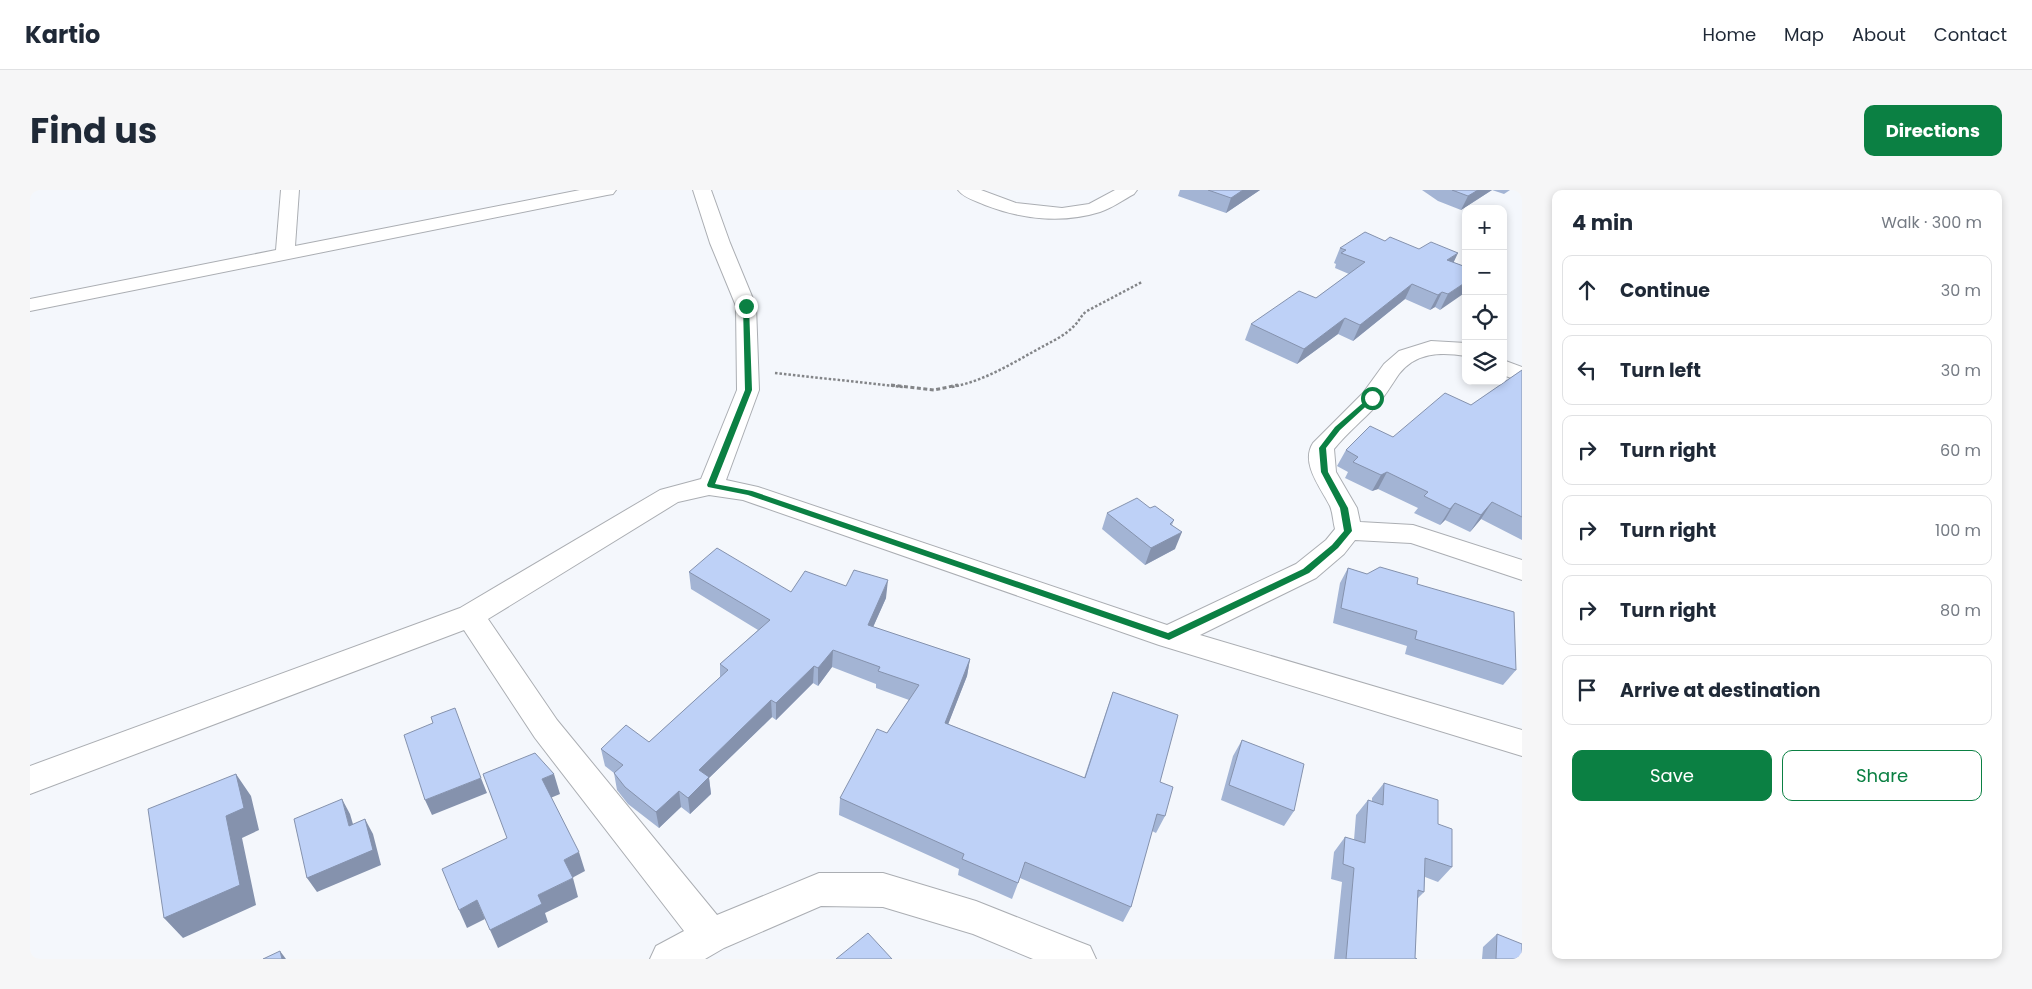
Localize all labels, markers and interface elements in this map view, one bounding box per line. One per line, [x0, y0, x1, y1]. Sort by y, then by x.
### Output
text: Kartio [25, 18, 100, 51]
text: Home [1702, 22, 1756, 47]
text: Map [1784, 22, 1824, 47]
text: About [1852, 22, 1906, 47]
text: Contact [1934, 22, 2007, 47]
button: Directions [1864, 105, 2002, 156]
text: Find us [30, 106, 157, 155]
map controls [1462, 205, 1507, 385]
button: + [1462, 205, 1507, 250]
text: 4 min [1572, 208, 1633, 237]
text: Walk · 300 m [1881, 211, 1982, 234]
button: − [1462, 250, 1507, 295]
icon: ahead [1573, 276, 1601, 304]
text: Continue [1620, 277, 1710, 304]
text: 30 m [1941, 279, 1981, 302]
route end [735, 295, 758, 318]
button: locate [1462, 295, 1507, 340]
button: layers [1462, 340, 1507, 385]
icon: left [1573, 356, 1601, 384]
text: Turn left [1620, 357, 1701, 384]
text: 30 m [1941, 359, 1981, 382]
route start [1361, 387, 1384, 410]
icon: right [1573, 436, 1601, 464]
text: Turn right [1620, 437, 1716, 464]
text: 60 m [1940, 439, 1981, 462]
icon: right [1573, 516, 1601, 544]
text: Turn right [1620, 517, 1716, 544]
text: 100 m [1935, 519, 1981, 542]
icon: right [1573, 596, 1601, 624]
text: Turn right [1620, 597, 1716, 624]
text: 80 m [1940, 599, 1981, 622]
icon: arrive [1573, 676, 1601, 704]
text: Arrive at destination [1620, 677, 1821, 704]
button: Save [1572, 750, 1772, 801]
button: Share [1782, 750, 1982, 801]

